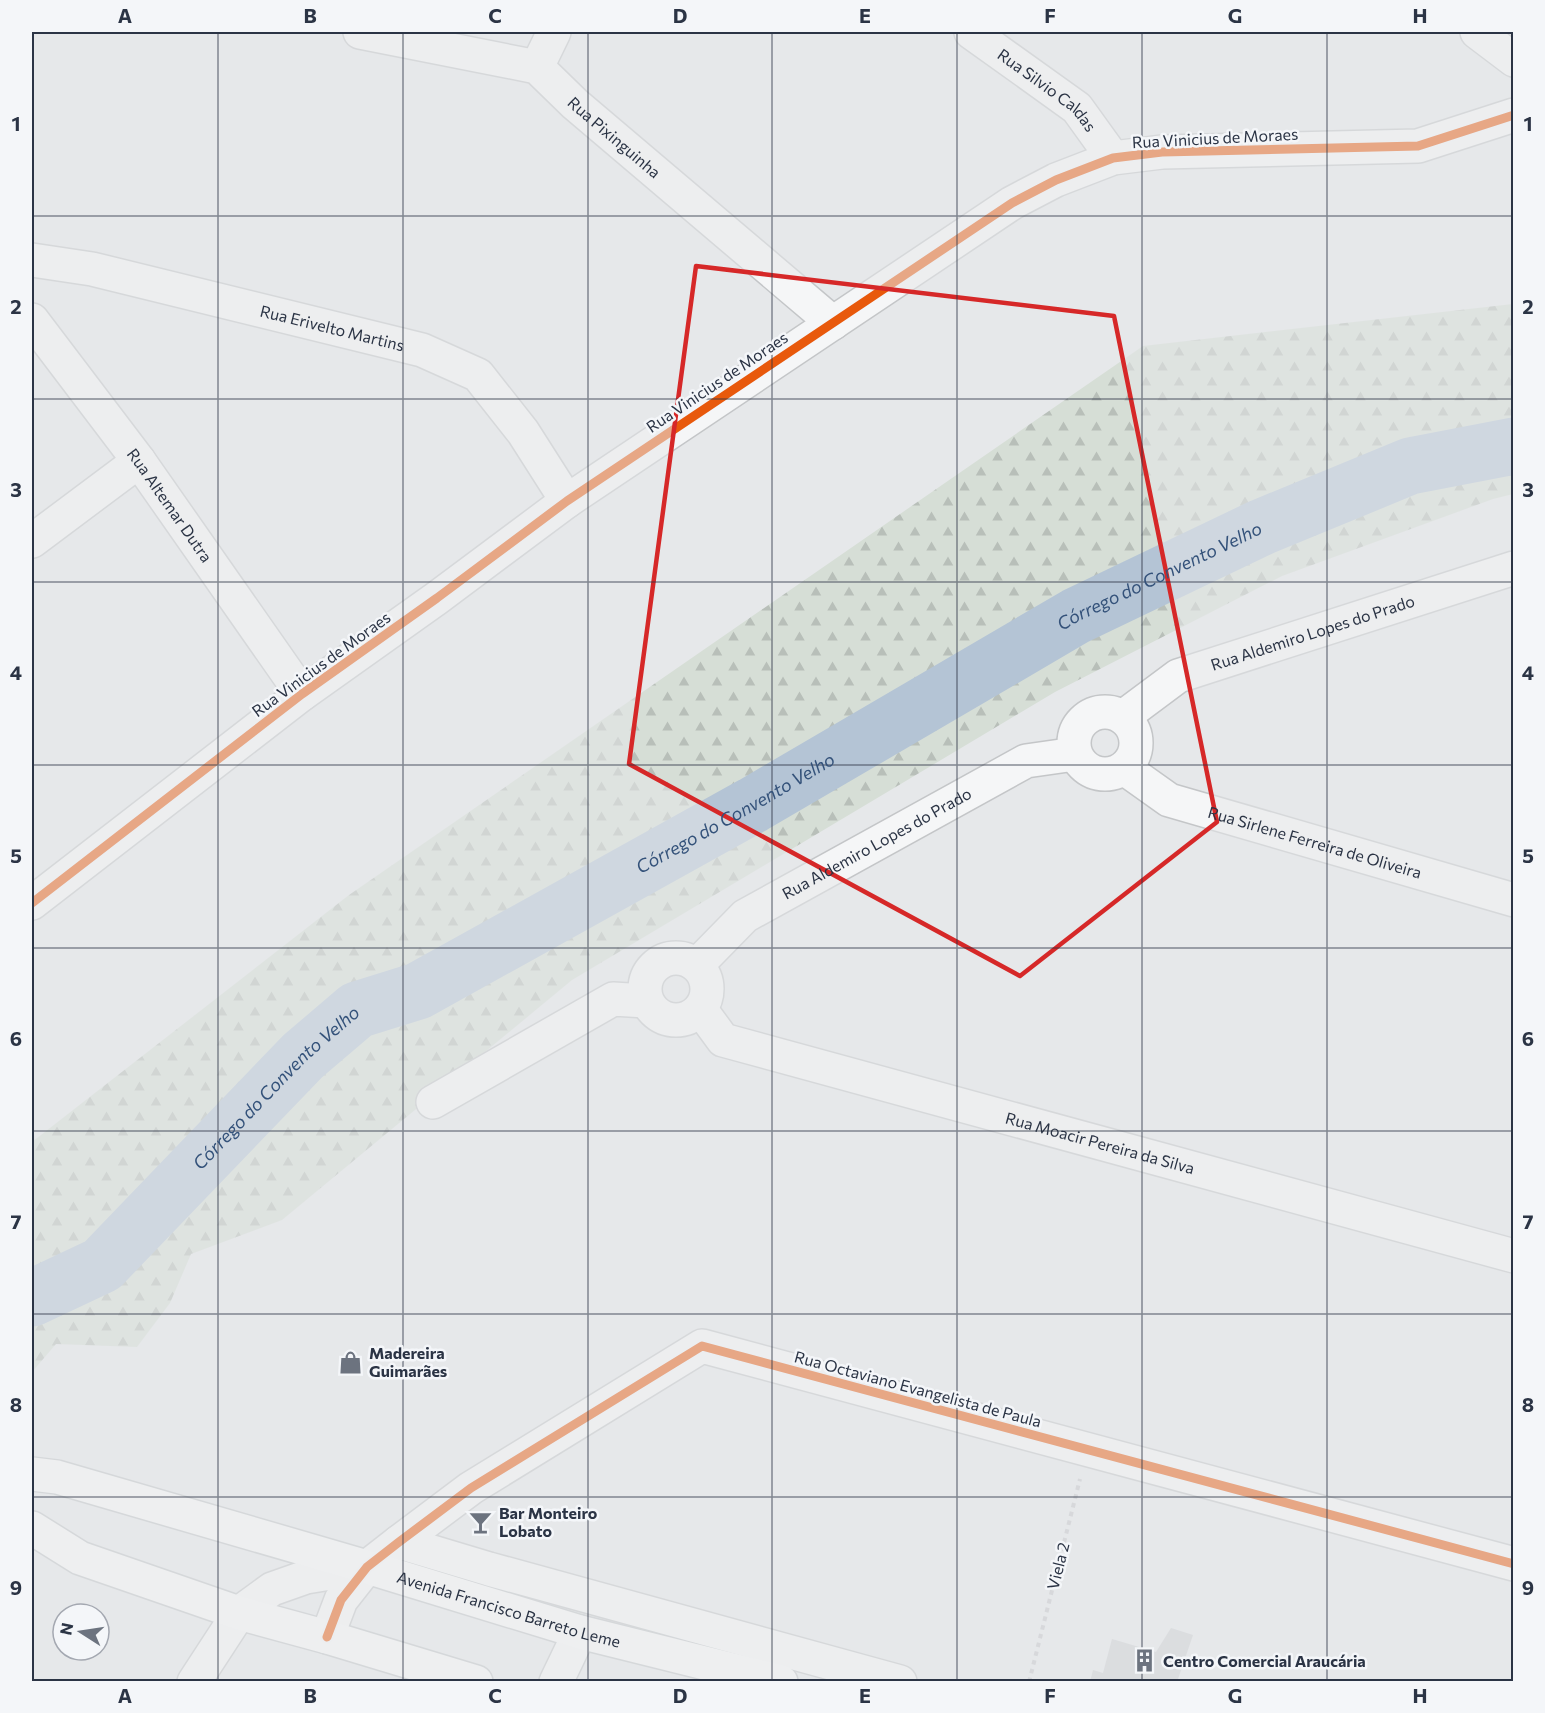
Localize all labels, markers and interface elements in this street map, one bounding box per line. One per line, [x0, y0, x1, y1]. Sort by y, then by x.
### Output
text: A [118, 3, 132, 27]
text: B [303, 3, 317, 27]
text: C [488, 3, 502, 27]
text: D [673, 3, 687, 27]
text: E [859, 3, 871, 27]
text: F [1044, 3, 1056, 27]
text: G [1228, 3, 1242, 27]
text: H [1413, 3, 1428, 27]
street label: Rua Silvio Caldas [994, 44, 1101, 135]
street label: Rua Pixinguinha [564, 93, 665, 182]
text: 1 [11, 111, 21, 135]
text: 1 [1523, 111, 1533, 135]
street label: Rua Vinicius de Moraes [1131, 124, 1299, 151]
text: 2 [10, 294, 22, 318]
text: 2 [1522, 294, 1534, 318]
street label: Rua Erivelto Martins [258, 301, 406, 354]
street label: Rua Vinicius de Moraes [642, 327, 791, 436]
street label: Rua Altemar Dutra [124, 444, 217, 566]
text: 3 [10, 477, 22, 501]
text: 3 [1522, 477, 1534, 501]
water label: Córrego do Convento Velho [1053, 517, 1265, 635]
street label: Rua Aldemiro Lopes do Prado [1208, 591, 1417, 674]
street label: Rua Vinicius de Moraes [248, 607, 394, 720]
text: 4 [10, 660, 22, 684]
text: 4 [1522, 660, 1534, 684]
water label: Córrego do Convento Velho [632, 748, 838, 878]
street label: Rua Aldemiro Lopes do Prado [779, 783, 974, 903]
street label: Rua Sirlene Ferreira de Oliveira [1206, 802, 1424, 882]
text: 5 [10, 843, 22, 867]
text: 5 [1522, 843, 1534, 867]
water label: Córrego do Convento Velho [188, 1001, 364, 1174]
text: 6 [10, 1026, 22, 1050]
text: 6 [1522, 1026, 1534, 1050]
street label: Rua Moacir Pereira da Silva [1004, 1108, 1197, 1177]
text: 7 [11, 1209, 22, 1233]
text: 7 [1523, 1209, 1534, 1233]
place label: Madereira Guimarães [369, 1343, 447, 1380]
street label: Rua Octaviano Evangelista de Paula [793, 1346, 1044, 1431]
shop icon: Madereira Guimarães [338, 1349, 364, 1375]
text: 8 [10, 1392, 22, 1416]
text: 8 [1522, 1392, 1534, 1416]
place label: Bar Monteiro Lobato [499, 1503, 598, 1540]
bar icon: Bar Monteiro Lobato [468, 1509, 494, 1535]
street label: Viela 2 [1043, 1540, 1073, 1591]
street label: Avenida Francisco Barreto Leme [395, 1567, 623, 1651]
text: 9 [10, 1575, 22, 1599]
text: 9 [1522, 1575, 1534, 1599]
north arrow [51, 1602, 111, 1662]
text: N [55, 1621, 76, 1637]
building icon: Centro Comercial Araucária [1132, 1648, 1158, 1674]
place label: Centro Comercial Araucária [1163, 1651, 1366, 1670]
text: A [118, 1683, 132, 1707]
text: B [303, 1683, 317, 1707]
text: C [488, 1683, 502, 1707]
text: D [673, 1683, 687, 1707]
text: E [859, 1683, 871, 1707]
text: F [1044, 1683, 1056, 1707]
text: G [1228, 1683, 1242, 1707]
text: H [1413, 1683, 1428, 1707]

